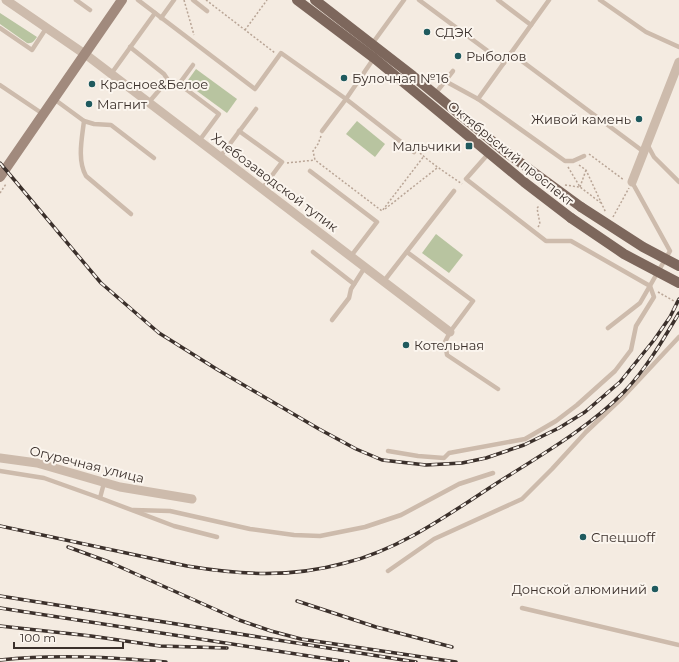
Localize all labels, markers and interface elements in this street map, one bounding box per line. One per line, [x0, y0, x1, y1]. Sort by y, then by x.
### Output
place label: СДЭК [435, 24, 473, 40]
marker: СДЭК [422, 27, 432, 37]
place label: Рыболов [466, 48, 526, 64]
marker: Рыболов [453, 51, 463, 61]
place label: Булочная №16 [352, 70, 449, 86]
marker: Булочная №16 [339, 73, 349, 83]
place label: Красное&Белое [100, 76, 208, 92]
marker: Красное&Белое [87, 79, 97, 89]
place label: Магнит [97, 96, 148, 112]
street label: Октябрьский проспект [445, 97, 578, 209]
marker: Магнит [84, 99, 94, 109]
place label: Живой камень [531, 111, 631, 127]
marker: Живой камень [634, 114, 644, 124]
street label: Хлебозаводской тупик [209, 129, 342, 235]
place label: Мальчики [392, 138, 461, 154]
marker: Мальчики [464, 141, 474, 151]
place label: Котельная [414, 337, 484, 353]
marker: Котельная [401, 340, 411, 350]
street label: Огуречная улица [28, 442, 146, 486]
place label: Спецшoff [591, 529, 656, 545]
marker: Спецшoff [578, 532, 588, 542]
place label: Донской алюминий [512, 581, 647, 597]
marker: Донской алюминий [650, 584, 660, 594]
scale bar [14, 624, 123, 650]
text: 100 m [20, 630, 56, 645]

